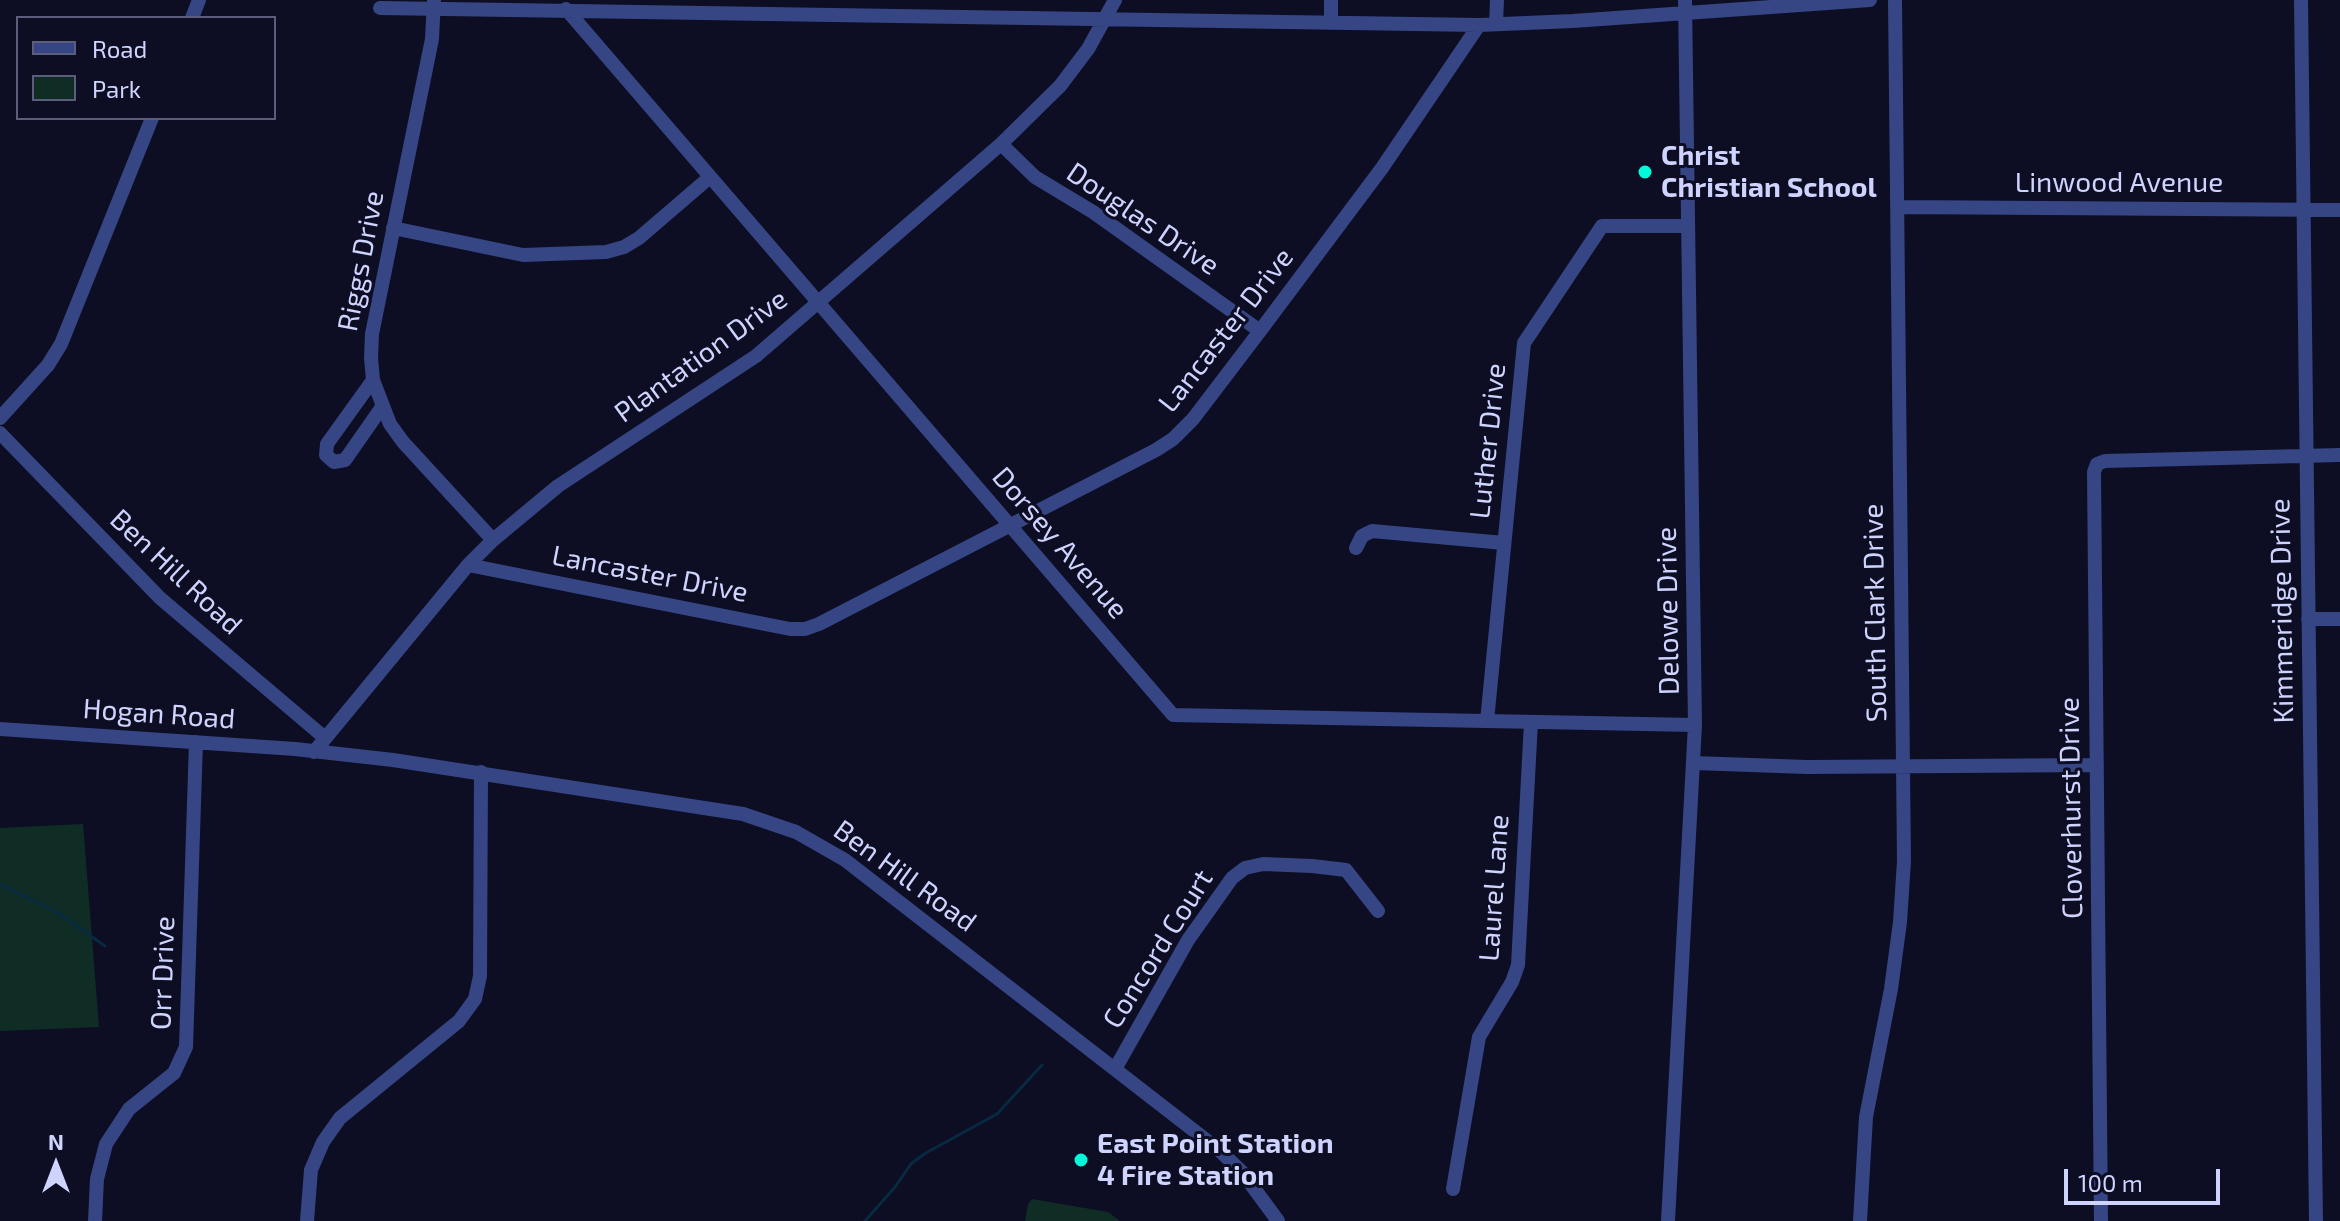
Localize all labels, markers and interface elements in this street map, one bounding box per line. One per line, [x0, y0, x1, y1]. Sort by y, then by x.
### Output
legend [16, 16, 276, 120]
text: Road [92, 34, 147, 63]
text: Park [92, 74, 141, 103]
place label: Christ Christian School [1661, 139, 1877, 205]
street label: Douglas Drive [1060, 156, 1226, 282]
marker: Christ Christian School [1636, 163, 1654, 181]
street label: Linwood Avenue [2015, 166, 2223, 200]
street label: Riggs Drive [331, 188, 391, 334]
street label: Lancaster Drive [1152, 241, 1300, 419]
street label: Plantation Drive [608, 282, 794, 430]
street label: Luther Drive [1463, 362, 1513, 520]
street label: Dorsey Avenue [985, 460, 1135, 626]
street label: Kimmeridge Drive [2263, 498, 2301, 724]
street label: Ben Hill Road [103, 502, 249, 642]
street label: South Clark Drive [1856, 503, 1894, 723]
street label: Delowe Drive [1650, 526, 1686, 696]
street label: Lancaster Drive [549, 539, 751, 609]
street label: Hogan Road [82, 692, 236, 736]
street label: Cloverhurst Drive [2052, 697, 2090, 919]
street label: Ben Hill Road [827, 813, 983, 939]
street label: Laurel Lane [1472, 813, 1516, 963]
street label: Concord Court [1096, 864, 1220, 1034]
street label: Orr Drive [144, 916, 182, 1030]
north arrow [16, 1125, 96, 1205]
place label: East Point Station 4 Fire Station [1097, 1127, 1334, 1193]
text: N [48, 1128, 64, 1154]
marker: East Point Station 4 Fire Station [1072, 1151, 1090, 1169]
scale bar [2068, 1153, 2224, 1203]
text: 100 m [2078, 1168, 2143, 1197]

